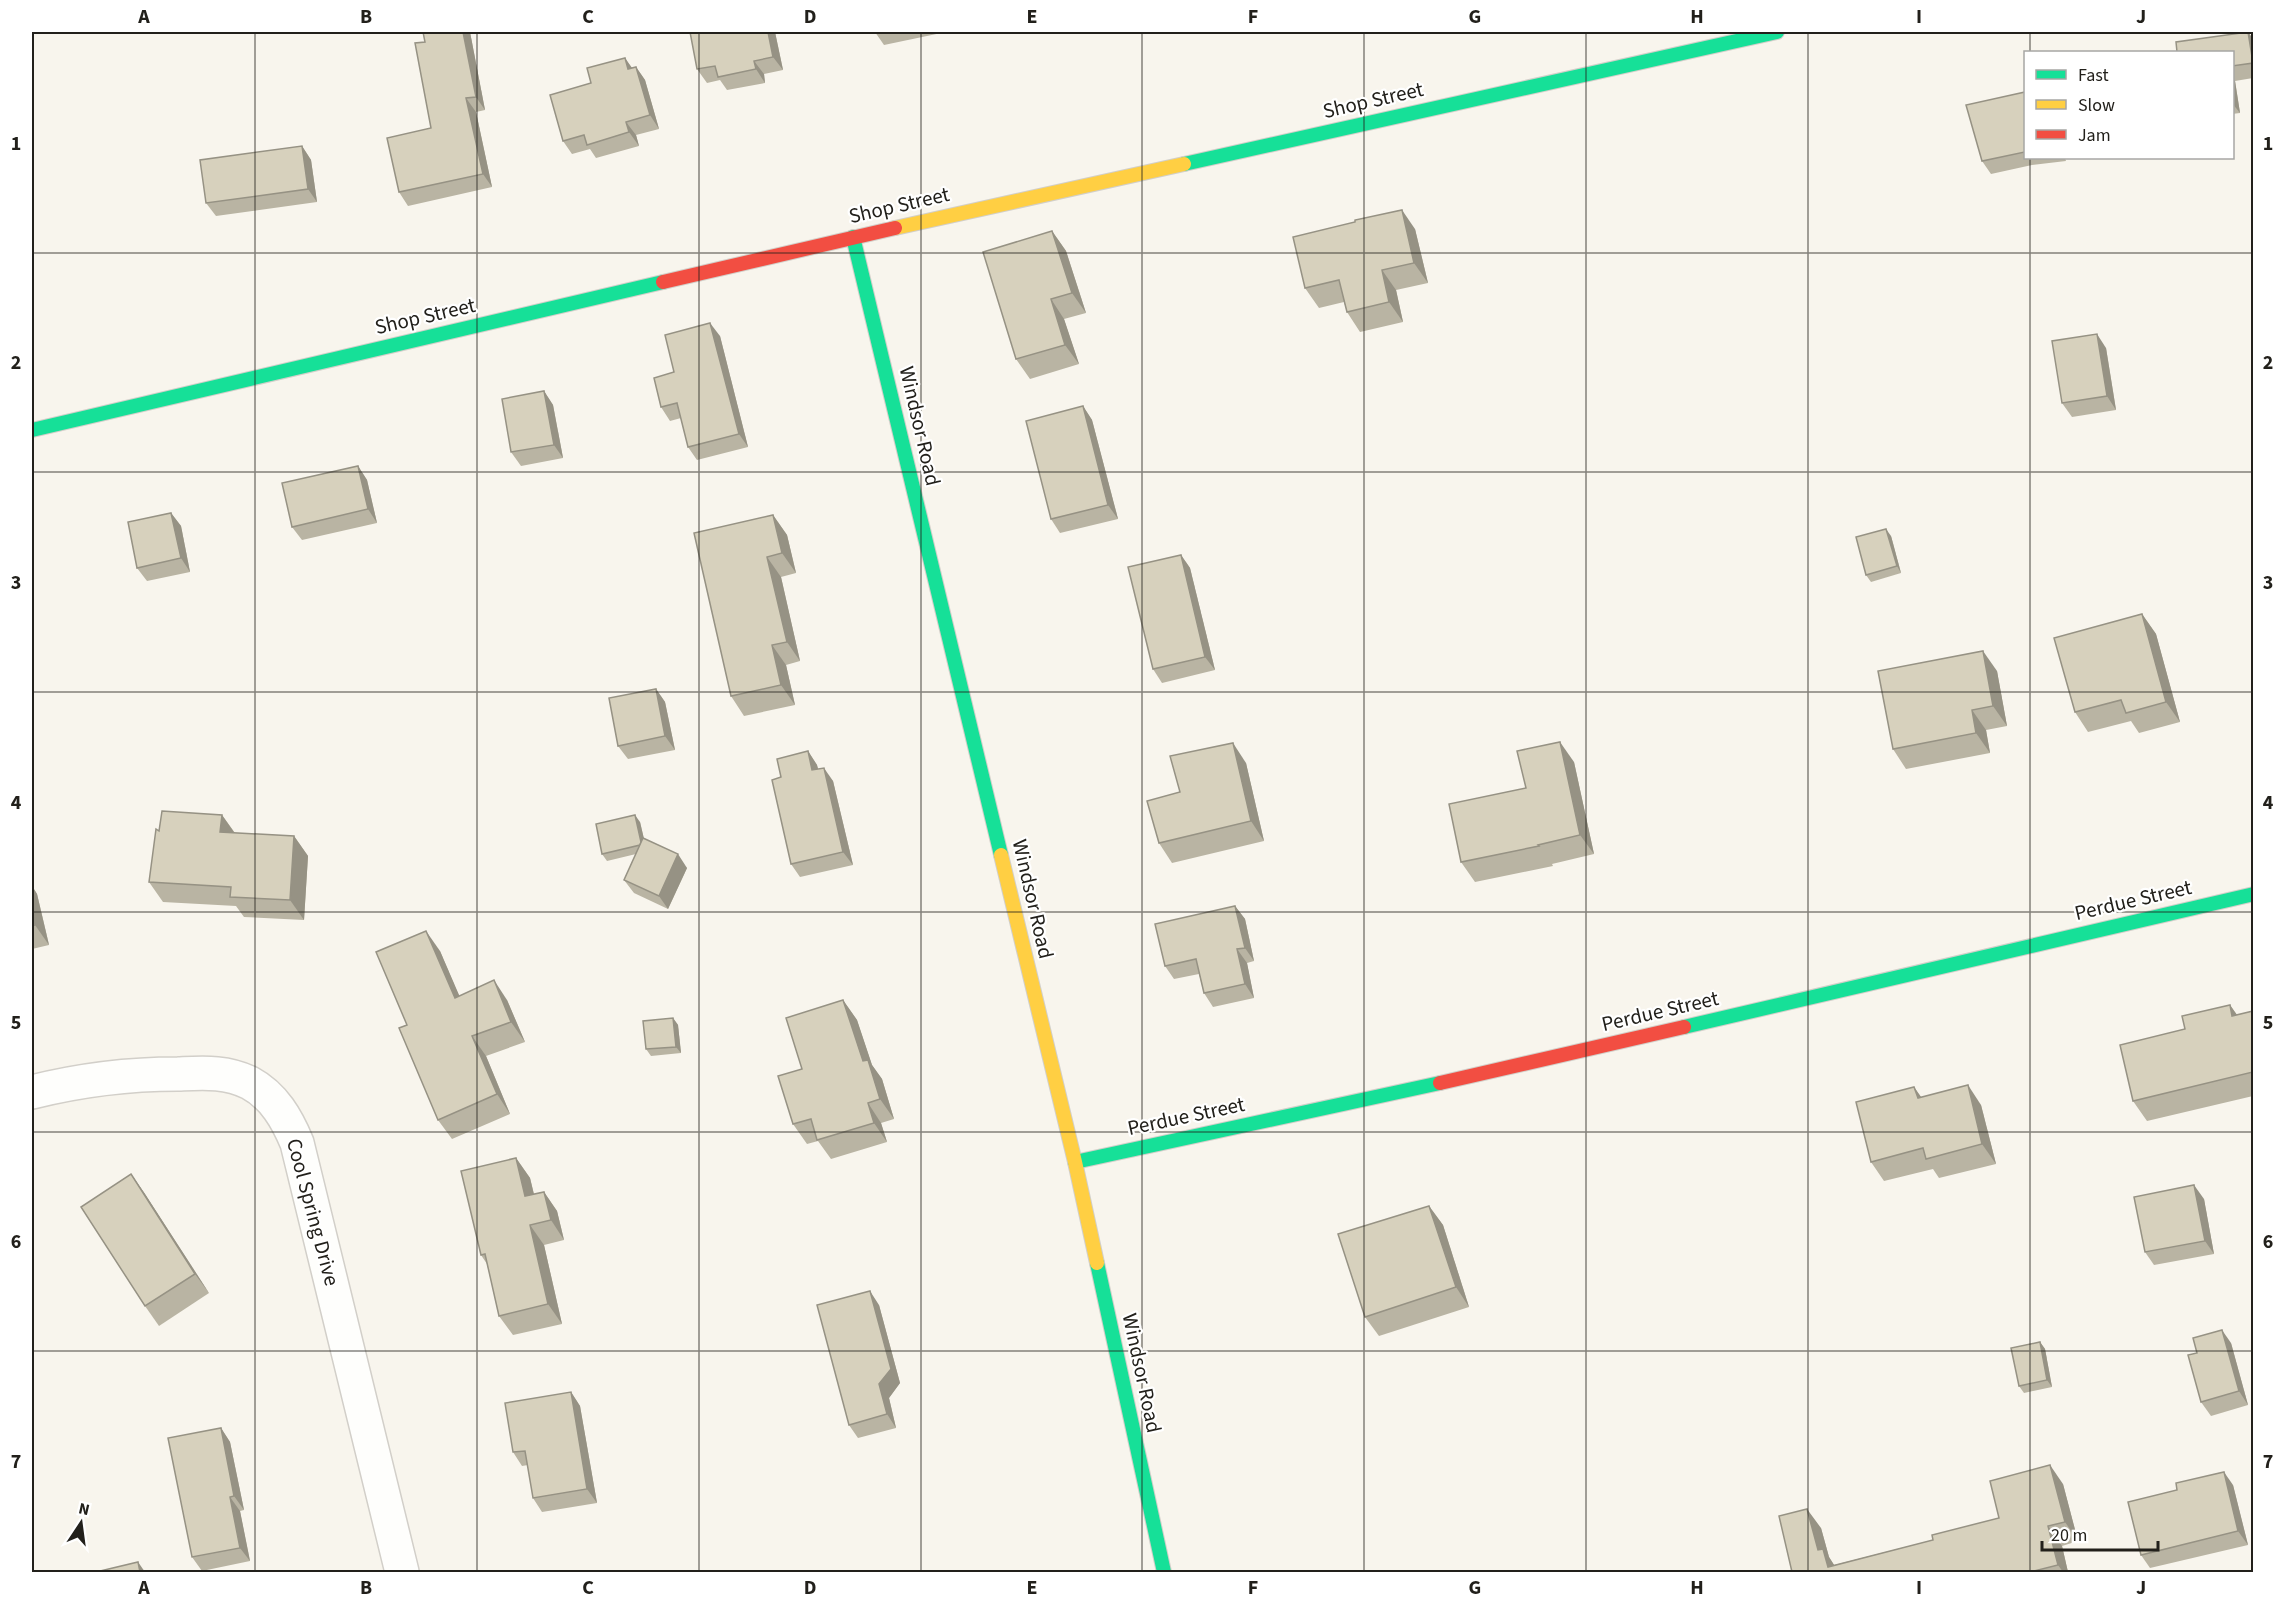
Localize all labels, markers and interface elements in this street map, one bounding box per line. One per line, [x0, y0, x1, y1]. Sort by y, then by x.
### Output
text: A [137, 3, 150, 31]
text: B [360, 3, 372, 31]
text: C [582, 3, 594, 31]
text: D [804, 3, 816, 31]
text: E [1027, 3, 1037, 31]
text: F [1248, 3, 1258, 31]
text: G [1469, 3, 1481, 31]
text: H [1690, 3, 1704, 31]
text: I [1916, 3, 1922, 31]
text: J [2136, 3, 2146, 31]
legend [2024, 51, 2234, 159]
text: Fast [2078, 63, 2109, 88]
street label: Shop Street [1320, 74, 1426, 126]
text: Slow [2078, 93, 2115, 118]
text: Jam [2078, 123, 2111, 148]
text: 1 [11, 130, 21, 158]
text: 1 [2263, 130, 2273, 158]
street label: Shop Street [846, 179, 952, 231]
street label: Shop Street [372, 290, 478, 342]
text: 2 [11, 349, 21, 377]
text: 2 [2263, 349, 2273, 377]
street label: Windsor Road [892, 363, 948, 489]
text: 3 [11, 569, 21, 597]
text: 3 [2263, 569, 2273, 597]
text: 4 [11, 789, 22, 817]
text: 4 [2263, 789, 2274, 817]
street label: Windsor Road [1005, 836, 1061, 962]
street label: Perdue Street [2072, 872, 2194, 928]
street label: Perdue Street [1599, 983, 1721, 1039]
text: 5 [11, 1009, 21, 1037]
text: 5 [2263, 1009, 2273, 1037]
street label: Perdue Street [1125, 1089, 1247, 1143]
street label: Cool Spring Drive [279, 1135, 347, 1289]
text: 6 [11, 1228, 21, 1256]
text: 6 [2263, 1228, 2273, 1256]
street label: Windsor Road [1115, 1310, 1169, 1436]
text: 7 [11, 1448, 21, 1476]
text: 7 [2263, 1448, 2273, 1476]
north arrow [51, 1493, 111, 1553]
text: N [76, 1497, 92, 1521]
scale bar [2042, 1514, 2158, 1552]
text: 20 m [2051, 1523, 2087, 1548]
text: A [137, 1574, 150, 1602]
text: B [360, 1574, 372, 1602]
text: C [582, 1574, 594, 1602]
text: D [804, 1574, 816, 1602]
text: E [1027, 1574, 1037, 1602]
text: F [1248, 1574, 1258, 1602]
text: G [1469, 1574, 1481, 1602]
text: H [1690, 1574, 1704, 1602]
text: I [1916, 1574, 1922, 1602]
text: J [2136, 1574, 2146, 1602]

